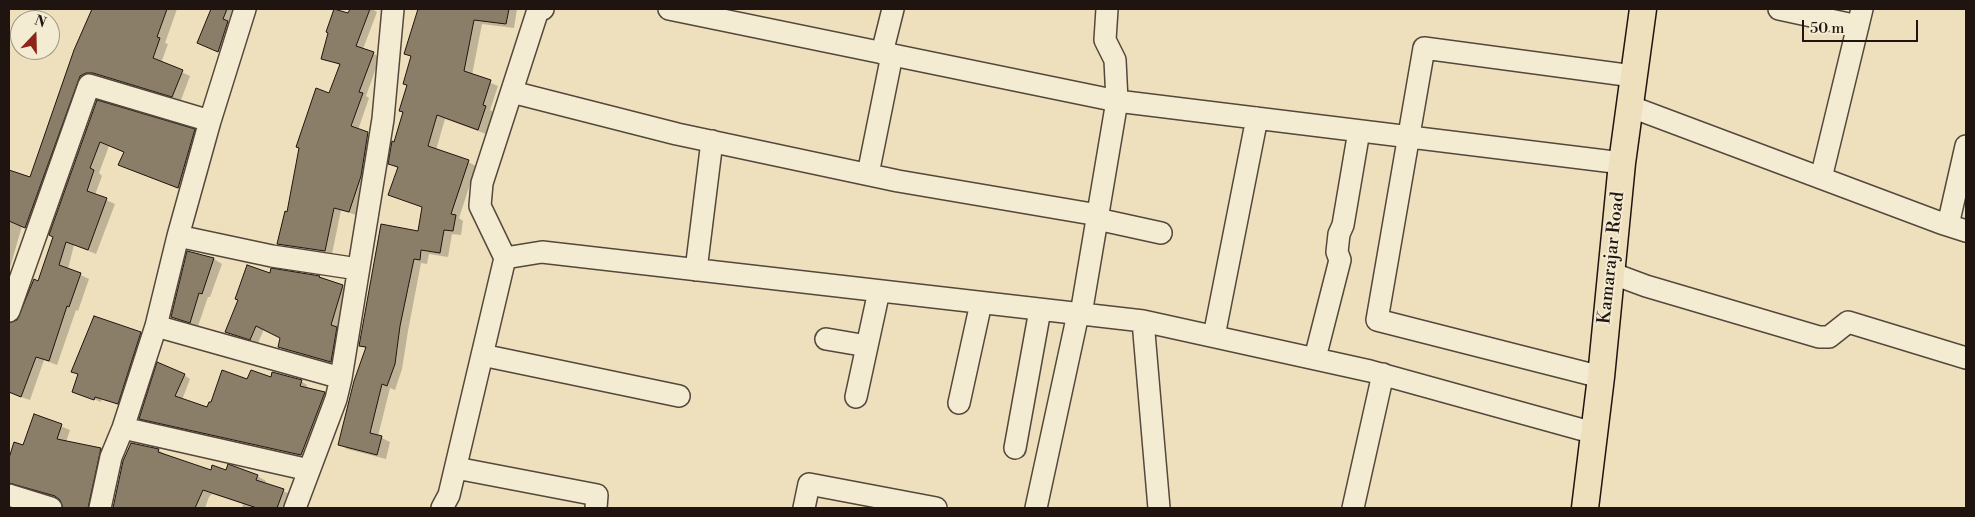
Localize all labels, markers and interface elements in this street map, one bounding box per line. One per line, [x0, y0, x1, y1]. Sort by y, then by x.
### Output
north arrow [10, 10, 60, 60]
scale bar [1805, 10, 1921, 42]
text: N [32, 12, 48, 32]
text: 50 m [1810, 19, 1844, 38]
street label: Kamarajar Road [1594, 191, 1630, 325]

